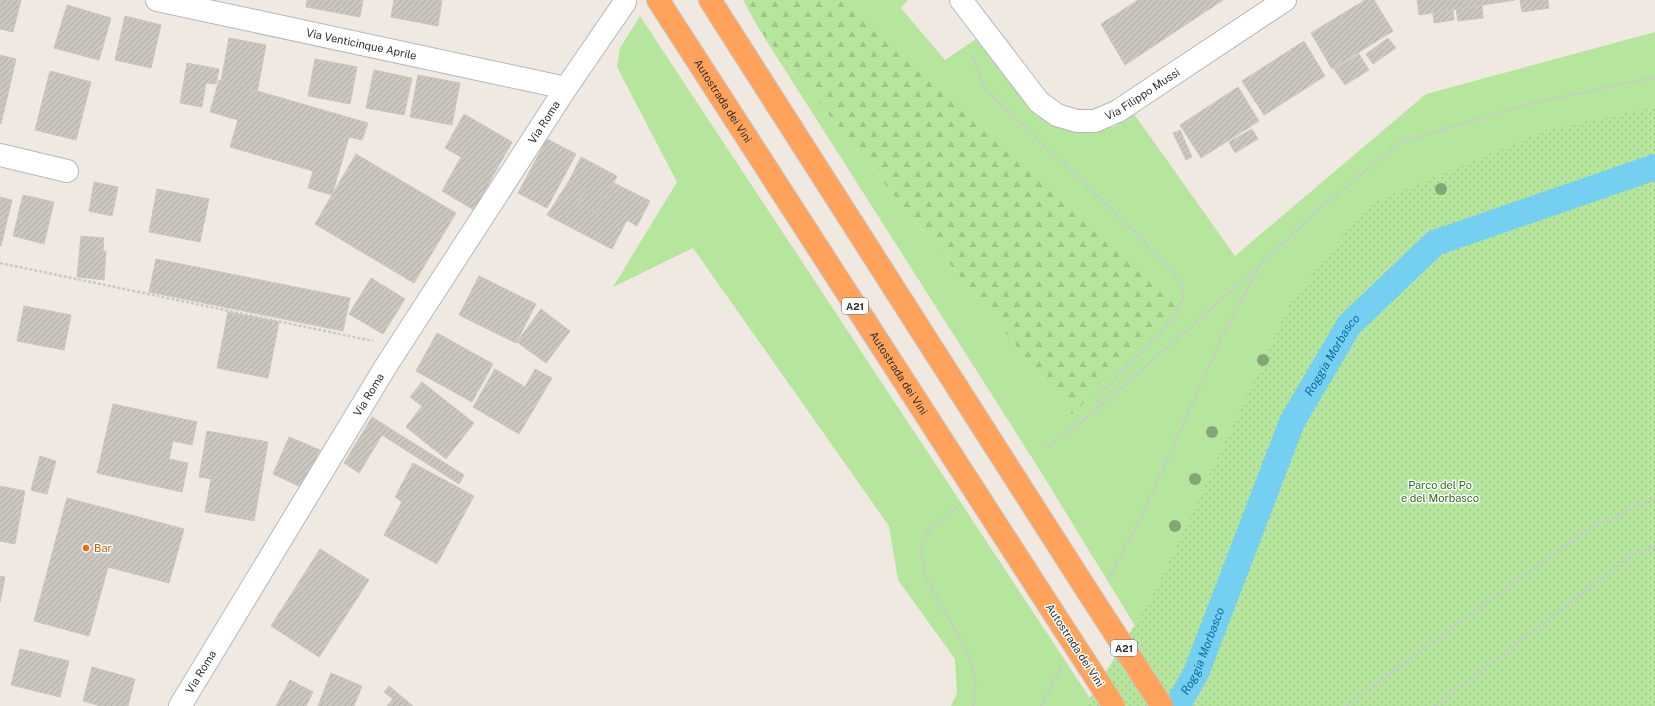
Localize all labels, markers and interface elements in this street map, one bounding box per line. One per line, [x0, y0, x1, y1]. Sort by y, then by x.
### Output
street label: Via Venticinque Aprile [305, 26, 418, 62]
street label: Autostrada dei Vini [692, 57, 754, 145]
street label: Via Filippo Mussi [1103, 66, 1182, 122]
street label: Via Roma [526, 99, 562, 146]
road number: A21 [842, 298, 868, 314]
water label: Roggia Morbasco [1302, 311, 1363, 398]
street label: Autostrada dei Vini [867, 329, 930, 417]
street label: Via Roma [351, 371, 386, 418]
park label: Parco del Po e del Morbasco [1401, 479, 1479, 504]
place label: Bar [94, 542, 112, 554]
marker: Bar [81, 543, 91, 553]
street label: Autostrada dei Vini [1044, 601, 1106, 689]
water label: Roggia Morbasco [1178, 605, 1228, 697]
road number: A21 [1111, 640, 1137, 656]
street label: Via Roma [183, 648, 218, 695]

